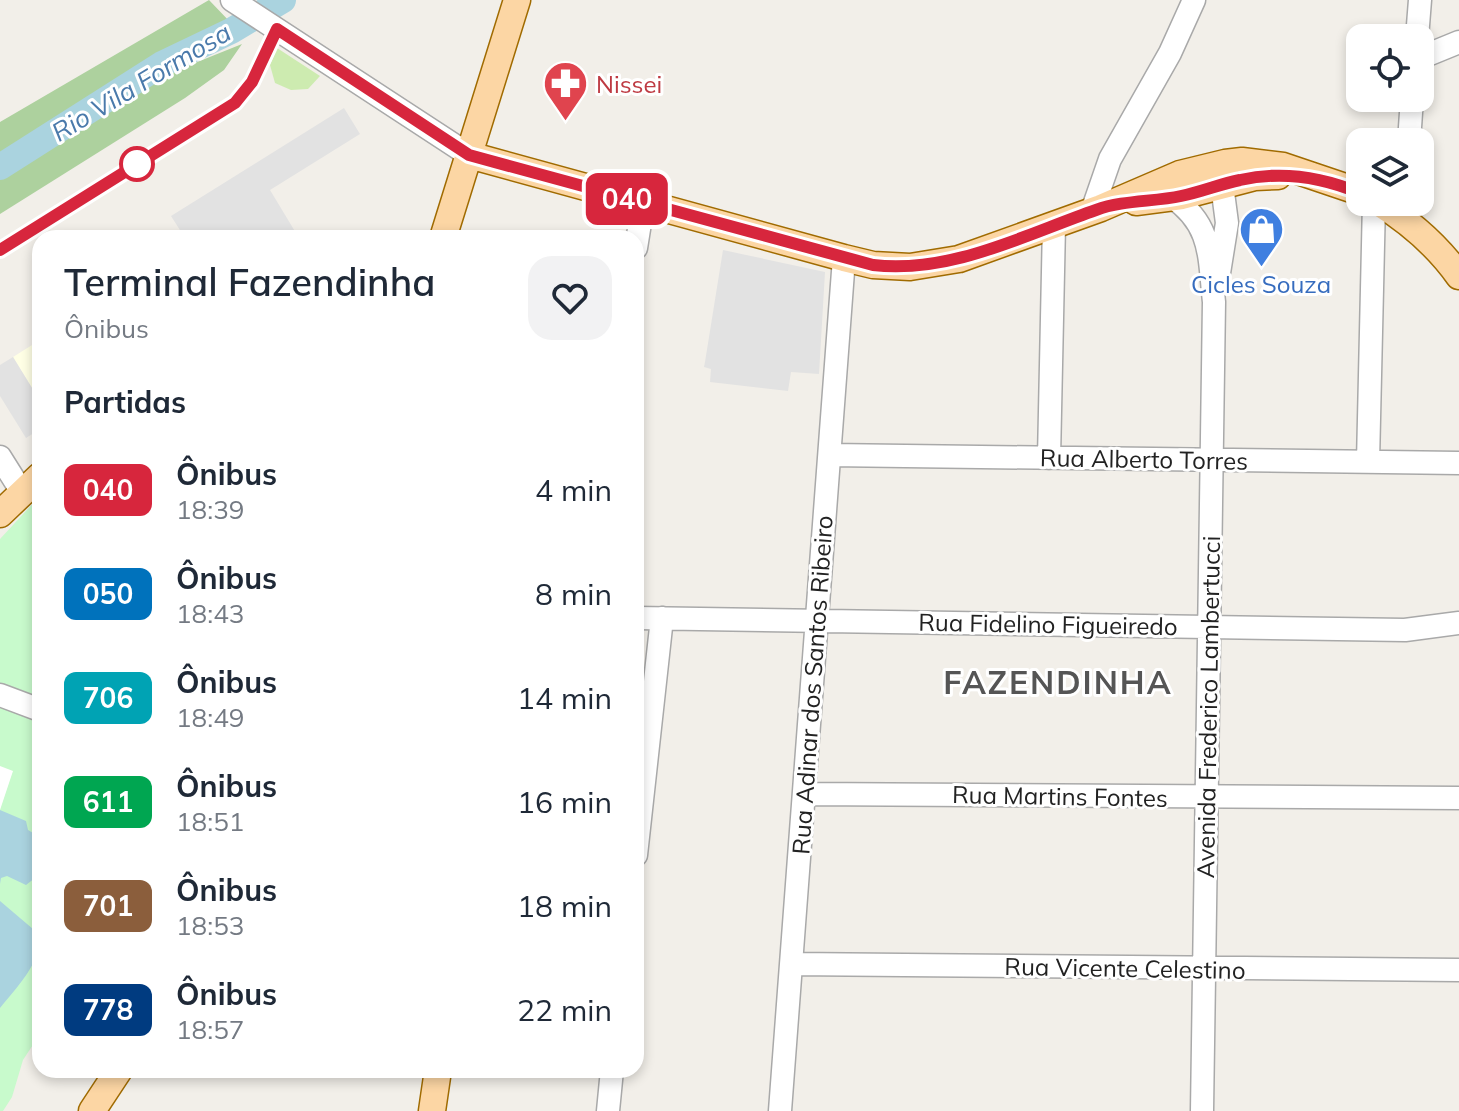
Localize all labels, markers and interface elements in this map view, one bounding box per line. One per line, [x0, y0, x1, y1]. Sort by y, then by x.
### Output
water label: Rio Vila Formosa [45, 16, 237, 148]
map controls [1346, 24, 1434, 216]
button: locate [1346, 24, 1434, 112]
pharmacy icon: Nissei [541, 60, 589, 123]
place label: Nissei [596, 69, 662, 99]
button: layers [1346, 128, 1434, 216]
unlabelled marker [120, 147, 154, 181]
line badge: 040 [581, 173, 673, 225]
text: 040 [602, 181, 652, 216]
shop icon: Cicles Souza [1237, 206, 1285, 269]
button: heart [528, 256, 612, 340]
text: Terminal Fazendinha [64, 258, 435, 306]
place label: Cicles Souza [1191, 269, 1331, 299]
text: Ônibus [64, 312, 149, 345]
text: Partidas [64, 383, 186, 421]
street label: Rua Alberto Torres [1040, 442, 1248, 476]
text: Ônibus [176, 455, 277, 493]
text: 4 min [535, 471, 612, 509]
text: 040 [83, 472, 133, 507]
text: 18:39 [176, 493, 244, 526]
street label: Rua Adinar dos Santos Ribeiro [785, 514, 839, 856]
street label: Avenida Frederico Lambertucci [1190, 535, 1226, 879]
text: Ônibus [176, 559, 277, 597]
text: 8 min [535, 575, 612, 613]
text: 050 [83, 576, 133, 611]
text: 18:43 [176, 597, 244, 630]
street label: Rua Fidelino Figueiredo [918, 607, 1178, 641]
district label: FAZENDINHA [943, 662, 1173, 702]
text: Ônibus [176, 663, 277, 701]
text: 14 min [517, 679, 612, 717]
text: 706 [83, 680, 133, 715]
text: 18:49 [176, 701, 244, 734]
text: Ônibus [176, 767, 277, 805]
street label: Rua Martins Fontes [952, 779, 1168, 813]
text: 16 min [517, 783, 612, 821]
text: 611 [83, 784, 133, 819]
text: 18:51 [176, 805, 244, 838]
text: Ônibus [176, 871, 277, 909]
text: 18 min [517, 887, 612, 925]
text: 701 [83, 888, 133, 923]
text: 18:53 [176, 909, 244, 942]
street label: Rua Vicente Celestino [1004, 951, 1246, 985]
text: Ônibus [176, 975, 277, 1013]
text: 22 min [517, 991, 612, 1029]
text: 778 [83, 992, 133, 1027]
text: 18:57 [176, 1013, 244, 1046]

